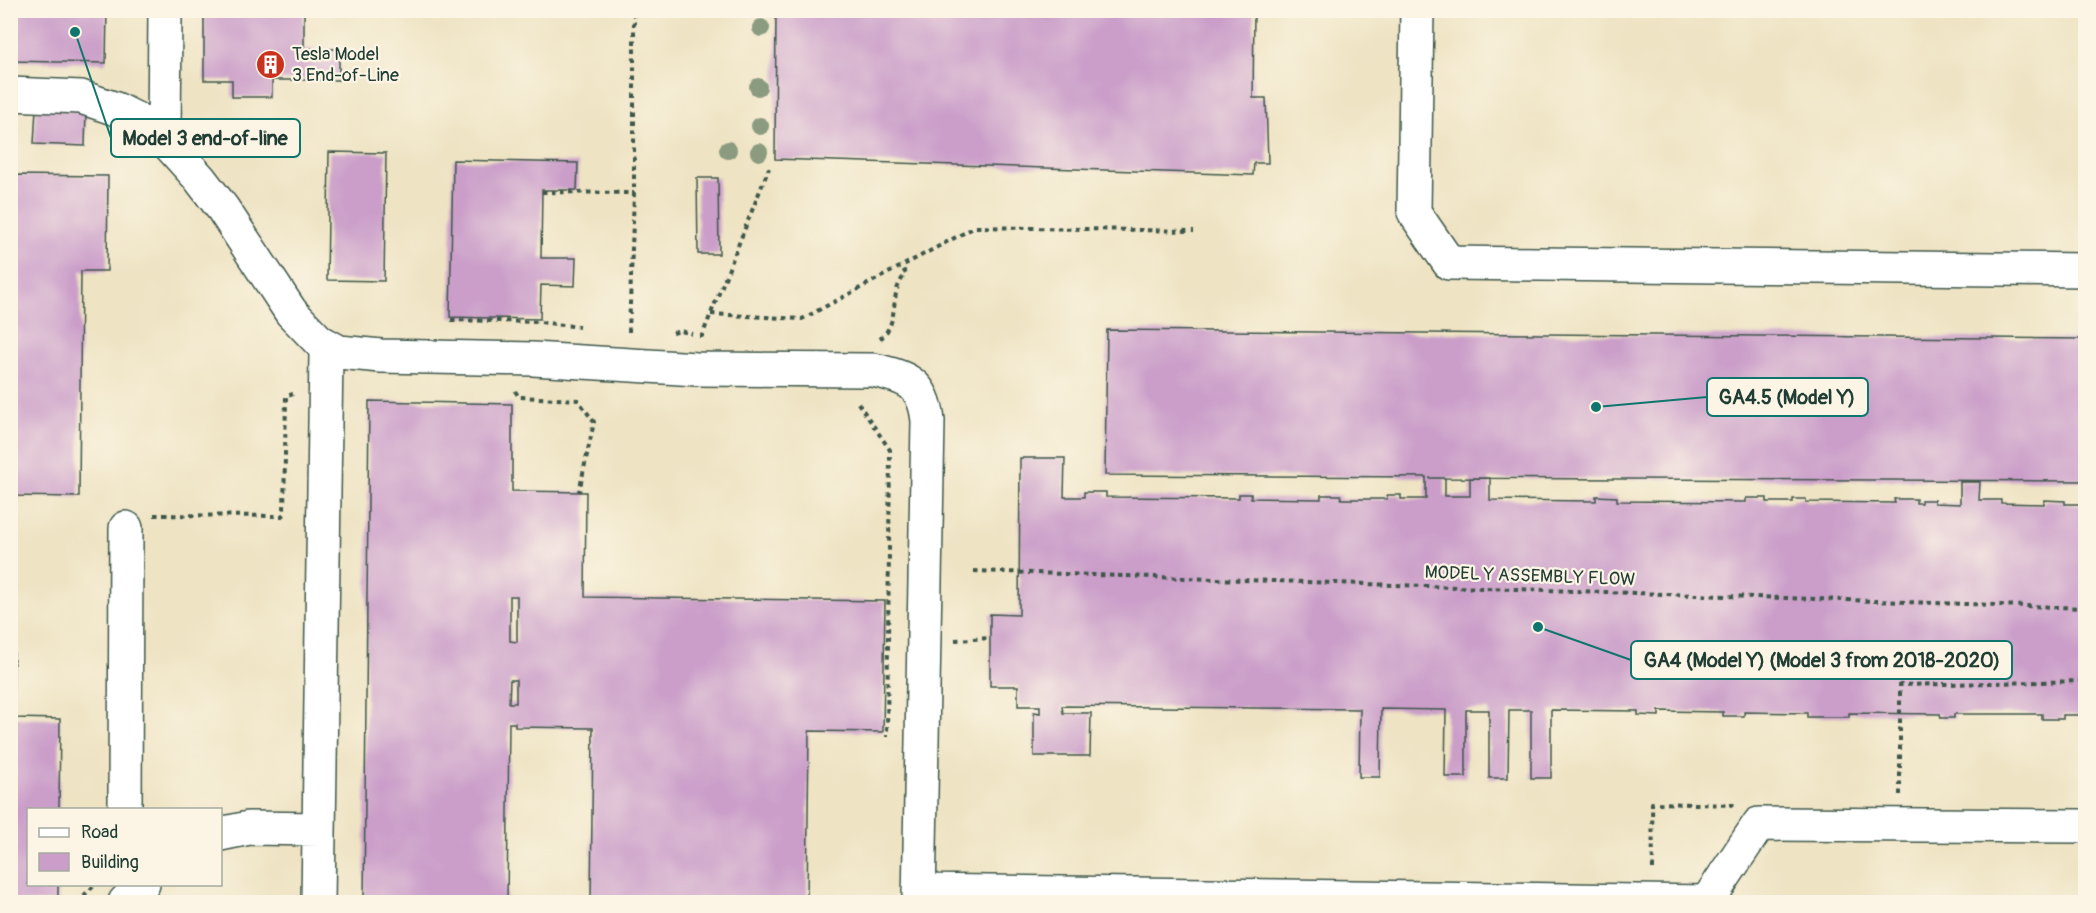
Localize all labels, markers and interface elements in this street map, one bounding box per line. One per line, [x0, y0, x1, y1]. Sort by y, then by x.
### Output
place label: Tesla Model 3 End-of-Line [292, 43, 399, 87]
building icon: Tesla Model 3 End-of-Line [255, 48, 287, 80]
callout: Model 3 end-of-line [111, 119, 300, 157]
text: Model 3 end-of-line [122, 126, 289, 151]
callout: GA4.5 (Model Y) [1707, 378, 1868, 416]
text: GA4.5 (Model Y) [1719, 385, 1855, 410]
street label: MODEL Y ASSEMBLY FLOW [1424, 561, 1636, 591]
callout: GA4 (Model Y) (Model 3 from 2018-2020) [1631, 641, 2012, 679]
text: GA4 (Model Y) (Model 3 from 2018-2020) [1644, 648, 2000, 673]
legend [27, 808, 222, 886]
text: Road [81, 821, 118, 844]
text: Building [81, 851, 139, 874]

